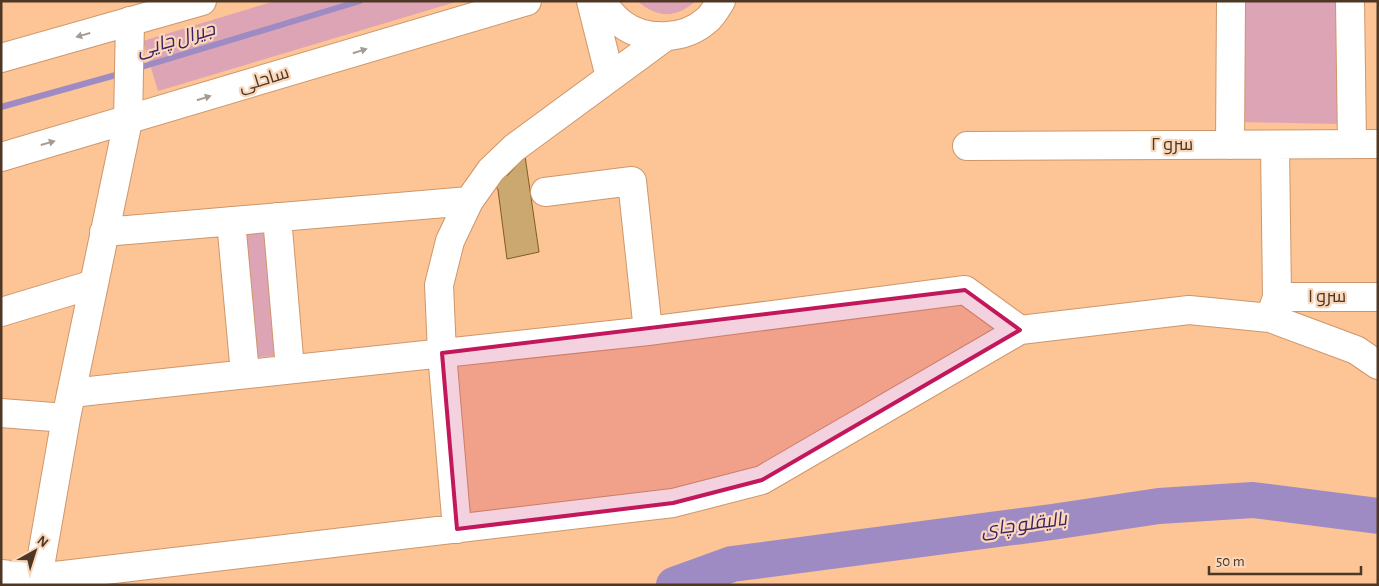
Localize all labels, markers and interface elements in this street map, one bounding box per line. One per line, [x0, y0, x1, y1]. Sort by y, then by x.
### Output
water label: جیرال چایی [135, 19, 219, 62]
one-way arrow [76, 31, 91, 39]
one-way arrow [352, 47, 367, 55]
street label: ساحلی [237, 64, 292, 97]
one-way arrow [197, 93, 212, 101]
street label: سرو ۲ [1151, 136, 1193, 155]
one-way arrow [41, 139, 56, 147]
street label: سرو ۱ [1308, 288, 1346, 307]
water label: بالیقلو چای [980, 509, 1069, 542]
north arrow [10, 526, 60, 576]
text: N [34, 533, 51, 550]
scale bar [1209, 544, 1362, 576]
text: 50 m [1216, 554, 1245, 569]

